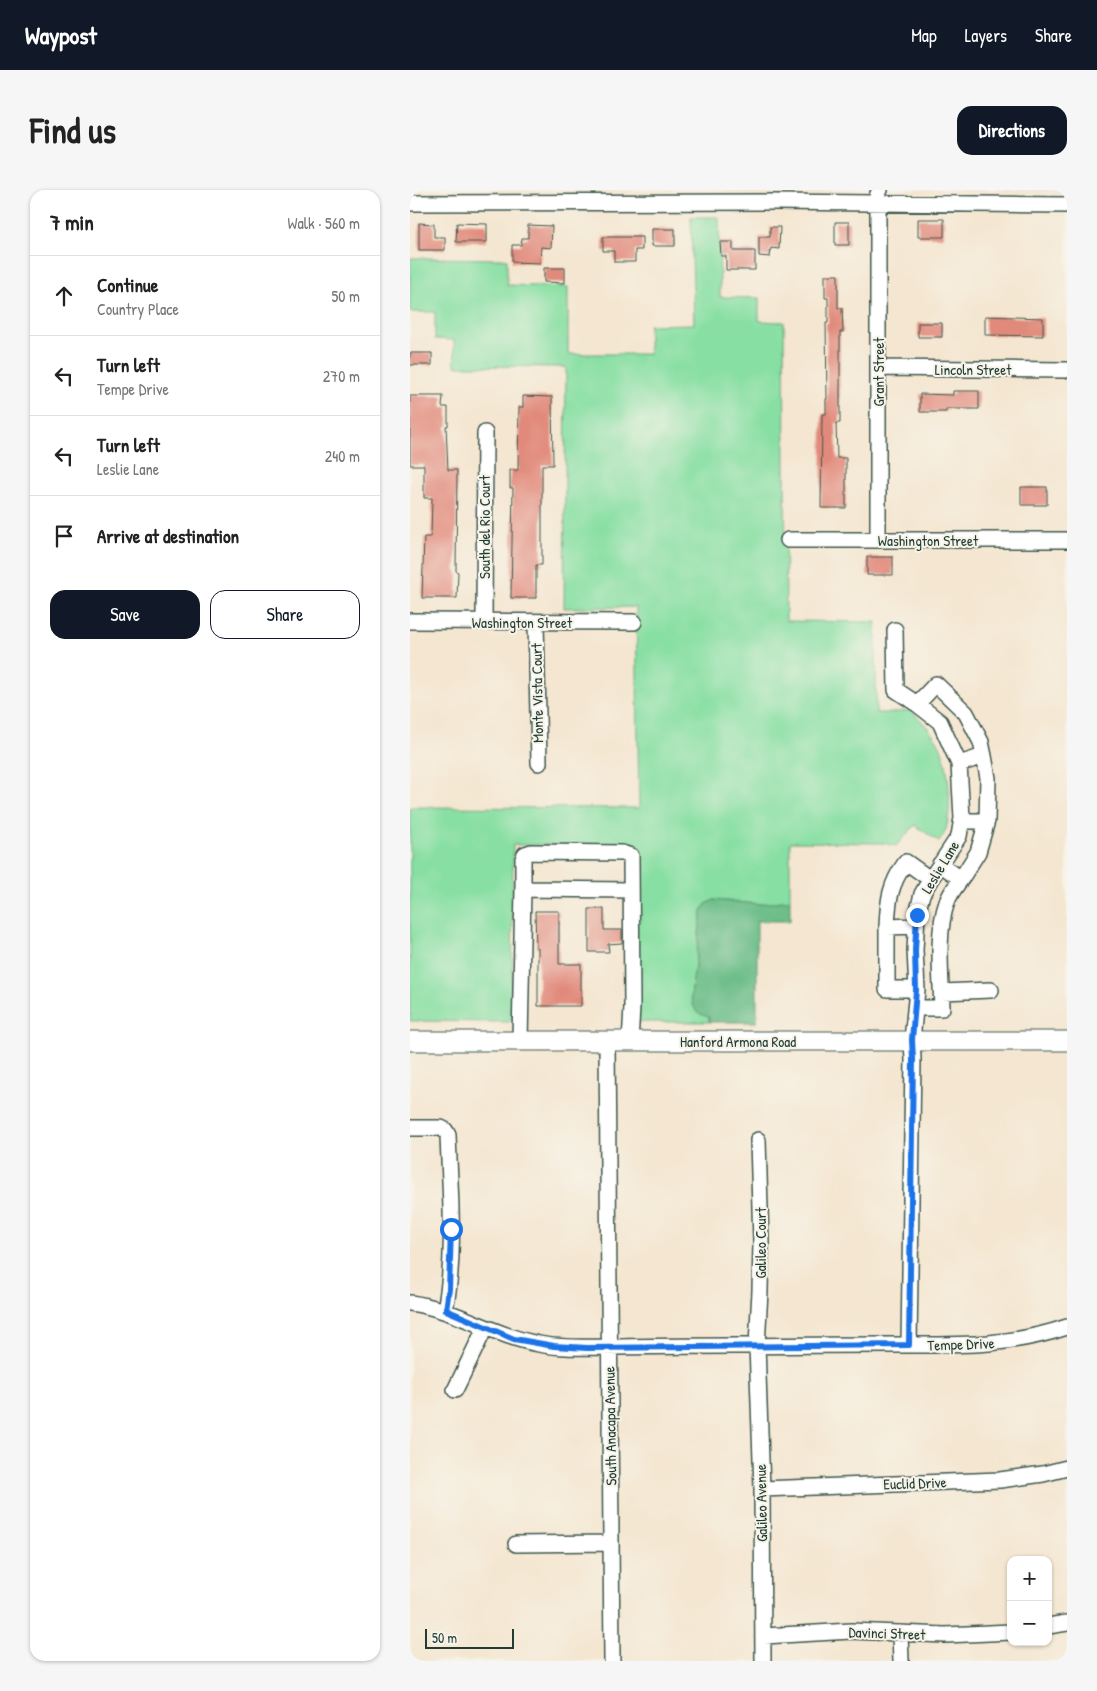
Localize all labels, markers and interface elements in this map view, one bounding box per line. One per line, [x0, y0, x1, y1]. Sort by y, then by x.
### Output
text: Waypost [25, 19, 97, 51]
text: Map [911, 23, 937, 48]
text: Layers [965, 23, 1007, 48]
text: Share [1035, 23, 1072, 48]
button: Directions [957, 106, 1067, 155]
text: Find us [30, 107, 116, 154]
text: 7 min [50, 208, 94, 237]
text: Walk · 560 m [288, 212, 360, 234]
text: Continue [97, 272, 158, 298]
icon: ahead [50, 282, 78, 310]
text: 50 m [332, 285, 360, 307]
text: Country Place [97, 298, 179, 320]
street label: Grant Street [868, 337, 889, 407]
text: Turn left [97, 352, 160, 378]
street label: Lincoln Street [935, 359, 1012, 380]
icon: left [50, 362, 78, 390]
text: 270 m [323, 365, 360, 387]
text: Tempe Drive [97, 378, 169, 400]
text: Turn left [97, 432, 160, 458]
icon: left [50, 442, 78, 470]
text: 240 m [325, 445, 360, 467]
text: Leslie Lane [97, 458, 159, 480]
street label: South del Rio Court [474, 474, 495, 579]
icon: arrive [50, 522, 78, 550]
text: Arrive at destination [97, 523, 239, 549]
street label: Washington Street [878, 530, 979, 551]
button: Save [50, 590, 200, 639]
button: Share [210, 590, 360, 639]
street label: Washington Street [472, 612, 573, 633]
street label: Monte Vista Court [526, 642, 548, 743]
street label: Leslie Lane [916, 837, 964, 897]
route end [906, 904, 929, 927]
street label: Hanford Armona Road [680, 1031, 796, 1052]
street label: Galileo Court [750, 1207, 771, 1279]
route start [440, 1218, 463, 1241]
street label: Tempe Drive [927, 1332, 995, 1356]
street label: South Anacapa Avenue [598, 1366, 622, 1486]
street label: Galileo Avenue [750, 1464, 772, 1542]
street label: Euclid Drive [883, 1471, 947, 1495]
map controls [1007, 1556, 1052, 1646]
button: + [1007, 1556, 1052, 1601]
button: − [1007, 1601, 1052, 1646]
street label: Davinci Street [848, 1621, 927, 1645]
scale bar [425, 1626, 514, 1649]
text: 50 m [432, 1628, 457, 1647]

